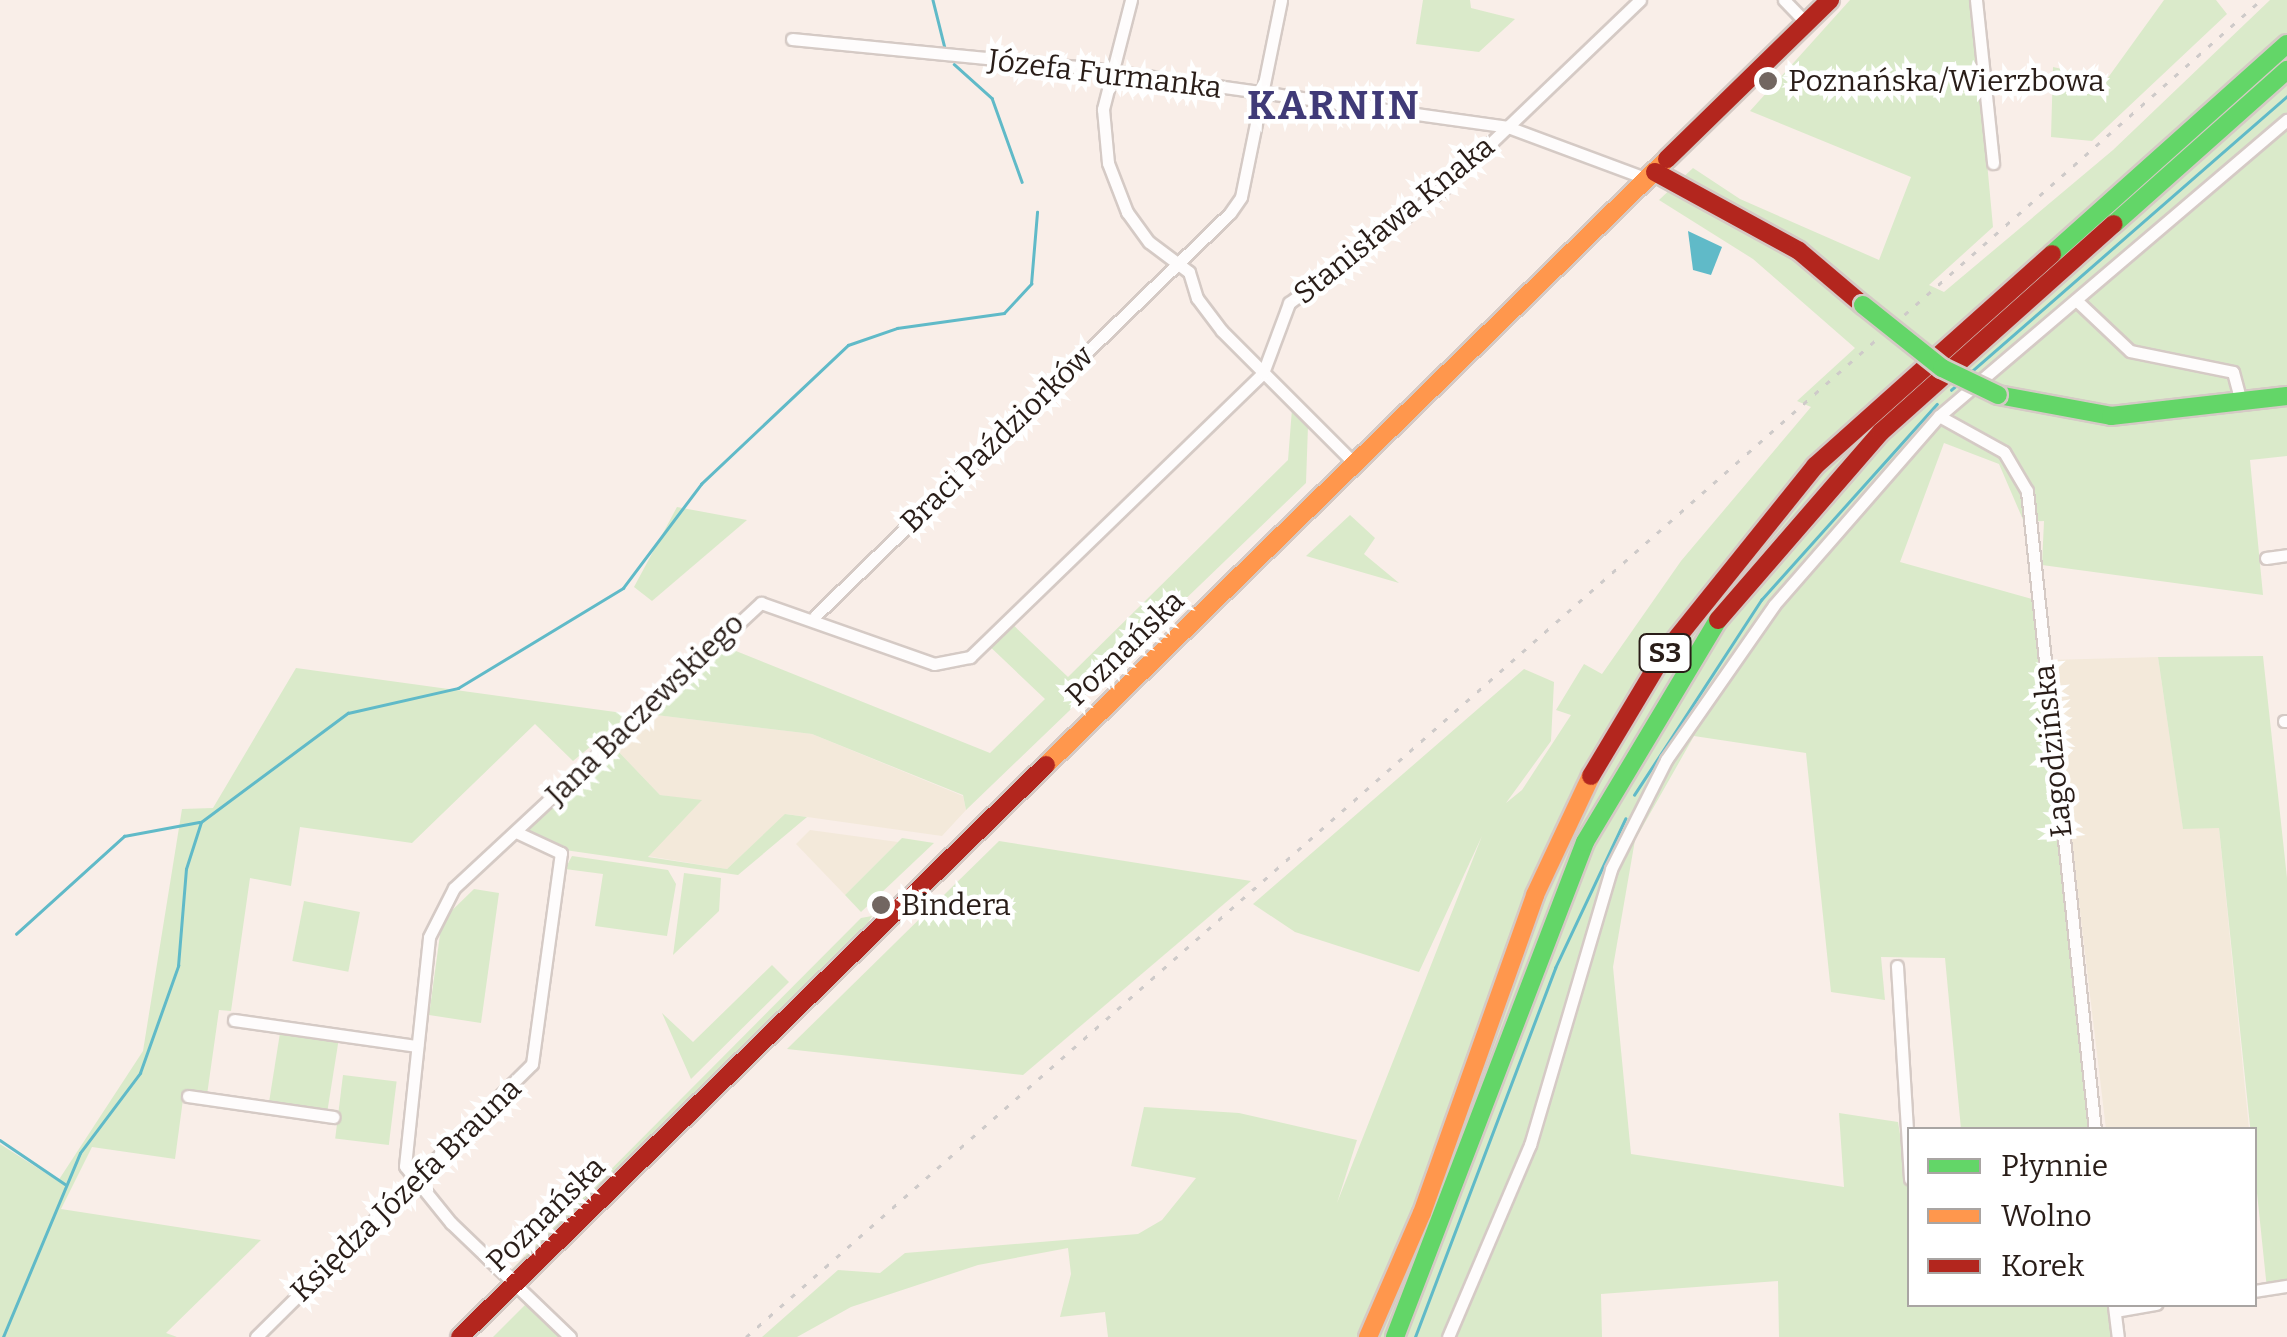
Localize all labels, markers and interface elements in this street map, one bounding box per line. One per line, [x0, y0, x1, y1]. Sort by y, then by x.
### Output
street label: Józefa Furmanka [986, 42, 1224, 106]
place label: Poznańska/Wierzbowa [1788, 63, 2105, 99]
marker: Poznańska/Wierzbowa [1757, 70, 1779, 92]
district label: KARNIN [1247, 82, 1421, 130]
street label: Stanisława Knaka [1287, 128, 1501, 312]
street label: Braci Paździorków [893, 338, 1101, 540]
street label: Poznańska [1058, 583, 1192, 713]
street label: Jana Baczewskiego [539, 605, 751, 813]
road number: S3 [1638, 630, 1692, 676]
street label: Łagodzińska [2026, 663, 2080, 839]
place label: Bindera [901, 887, 1011, 923]
marker: Bindera [870, 894, 892, 916]
street label: Księdza Józefa Brauna [283, 1071, 529, 1309]
legend [1907, 1127, 2257, 1307]
text: Płynnie [2001, 1148, 2108, 1184]
street label: Poznańska [479, 1149, 613, 1279]
text: Wolno [2001, 1198, 2092, 1234]
text: Korek [2001, 1248, 2084, 1284]

